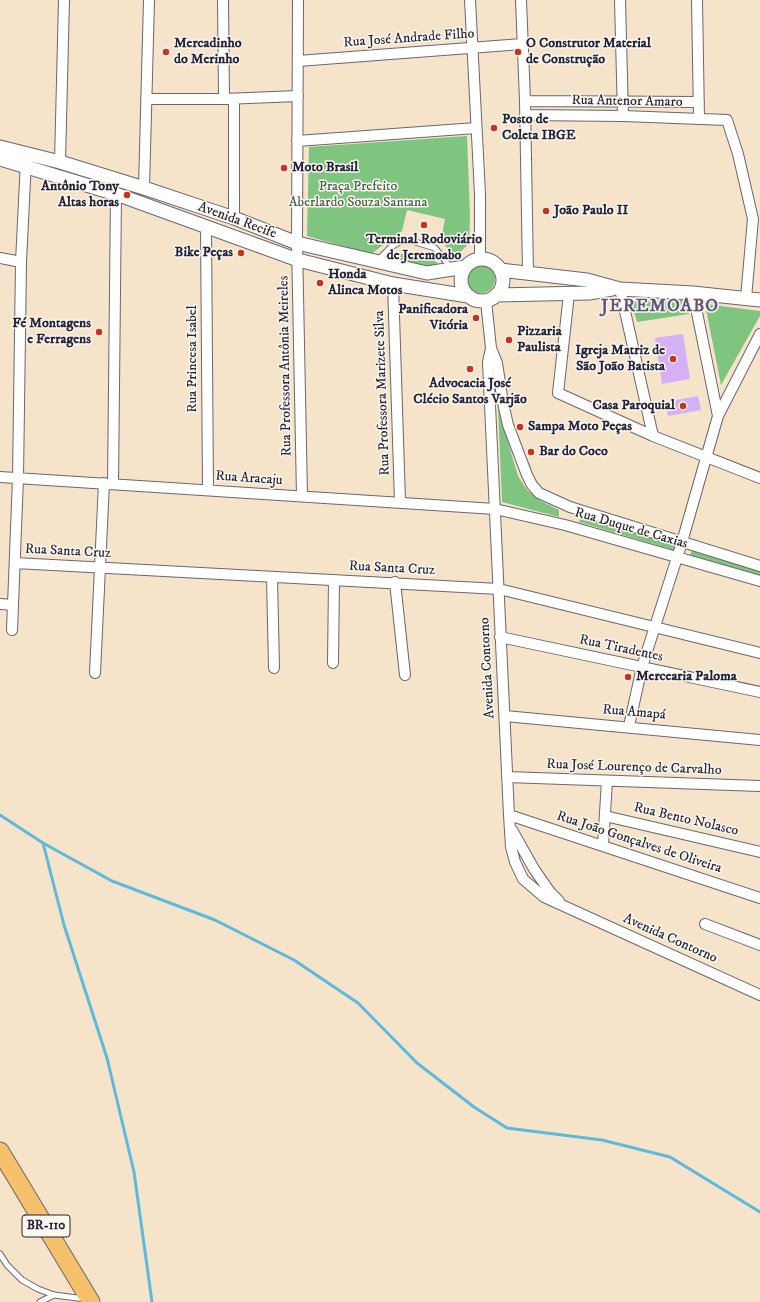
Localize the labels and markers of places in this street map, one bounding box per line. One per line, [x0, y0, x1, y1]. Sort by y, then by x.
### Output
place label: Mercadinho do Merinho [174, 36, 242, 68]
place label: O Construtor Material de Construção [526, 36, 651, 68]
marker: Mercadinho do Merinho [161, 47, 171, 57]
marker: O Construtor Material de Construção [513, 47, 523, 57]
place label: Posto de Coleta IBGE [502, 112, 576, 144]
marker: Posto de Coleta IBGE [489, 123, 499, 133]
place label: Moto Brasil [292, 160, 358, 176]
marker: Moto Brasil [279, 163, 289, 173]
place label: Antônio Tony Altas horas [41, 179, 119, 212]
marker: Antônio Tony Altas horas [122, 190, 132, 200]
place label: João Paulo II [554, 203, 628, 219]
marker: João Paulo II [541, 206, 551, 216]
marker: Terminal Rodoviário de Jeremoabo [419, 220, 429, 230]
place label: Terminal Rodoviário de Jeremoabo [366, 232, 482, 264]
place label: Bike Peças [175, 245, 233, 261]
marker: Bike Peças [236, 248, 246, 258]
place label: Honda Alinca Motos [328, 267, 402, 300]
marker: Honda Alinca Motos [315, 278, 325, 288]
place label: Panificadora Vitória [398, 302, 468, 334]
marker: Panificadora Vitória [471, 313, 481, 323]
place label: Fé Montagens e Ferragens [12, 316, 91, 348]
place label: Pizzaria Paulista [517, 324, 562, 356]
marker: Fé Montagens e Ferragens [94, 327, 104, 337]
marker: Pizzaria Paulista [504, 335, 514, 345]
place label: Igreja Matriz de São João Batista [575, 343, 665, 376]
marker: Igreja Matriz de São João Batista [668, 354, 678, 364]
marker: Advocacia José Clécio Santos Varjão [465, 364, 475, 374]
place label: Advocacia José Clécio Santos Varjão [413, 376, 527, 408]
place label: Casa Paroquial [593, 398, 675, 414]
marker: Casa Paroquial [678, 401, 688, 411]
place label: Sampa Moto Peças [528, 419, 632, 435]
marker: Sampa Moto Peças [515, 422, 525, 432]
place label: Bar do Coco [539, 444, 608, 460]
marker: Bar do Coco [526, 447, 536, 457]
place label: Mercearia Paloma [636, 669, 737, 685]
marker: Mercearia Paloma [623, 672, 633, 682]

